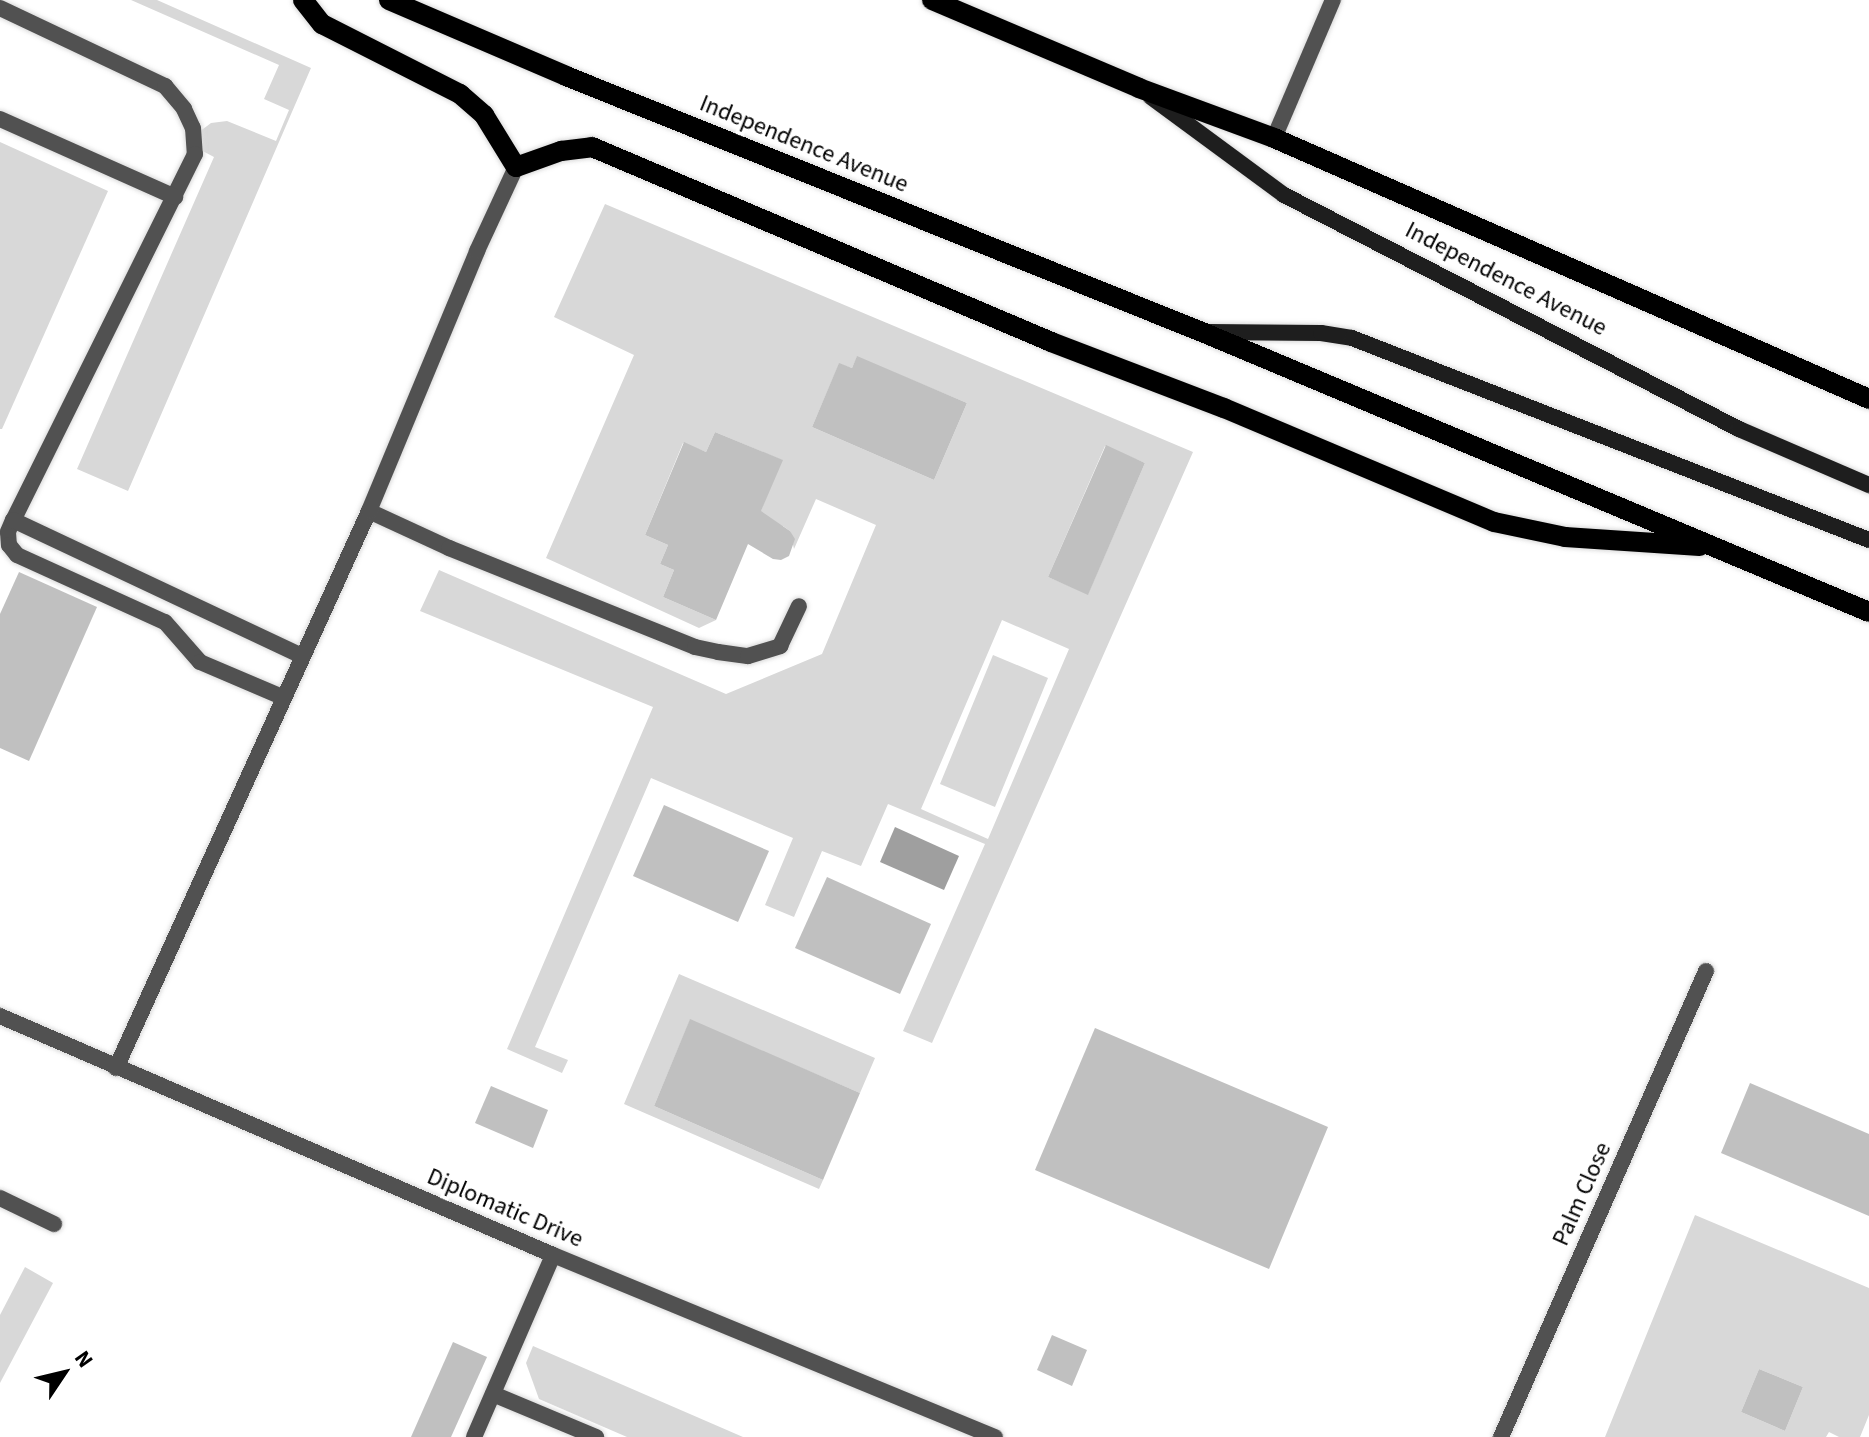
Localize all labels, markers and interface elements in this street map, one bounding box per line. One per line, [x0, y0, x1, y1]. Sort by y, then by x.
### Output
street label: Independence Avenue [695, 89, 913, 199]
street label: Independence Avenue [1400, 216, 1612, 342]
street label: Palm Close [1546, 1138, 1618, 1250]
street label: Diplomatic Drive [423, 1162, 587, 1254]
north arrow [24, 1333, 104, 1413]
text: N [66, 1344, 101, 1374]

